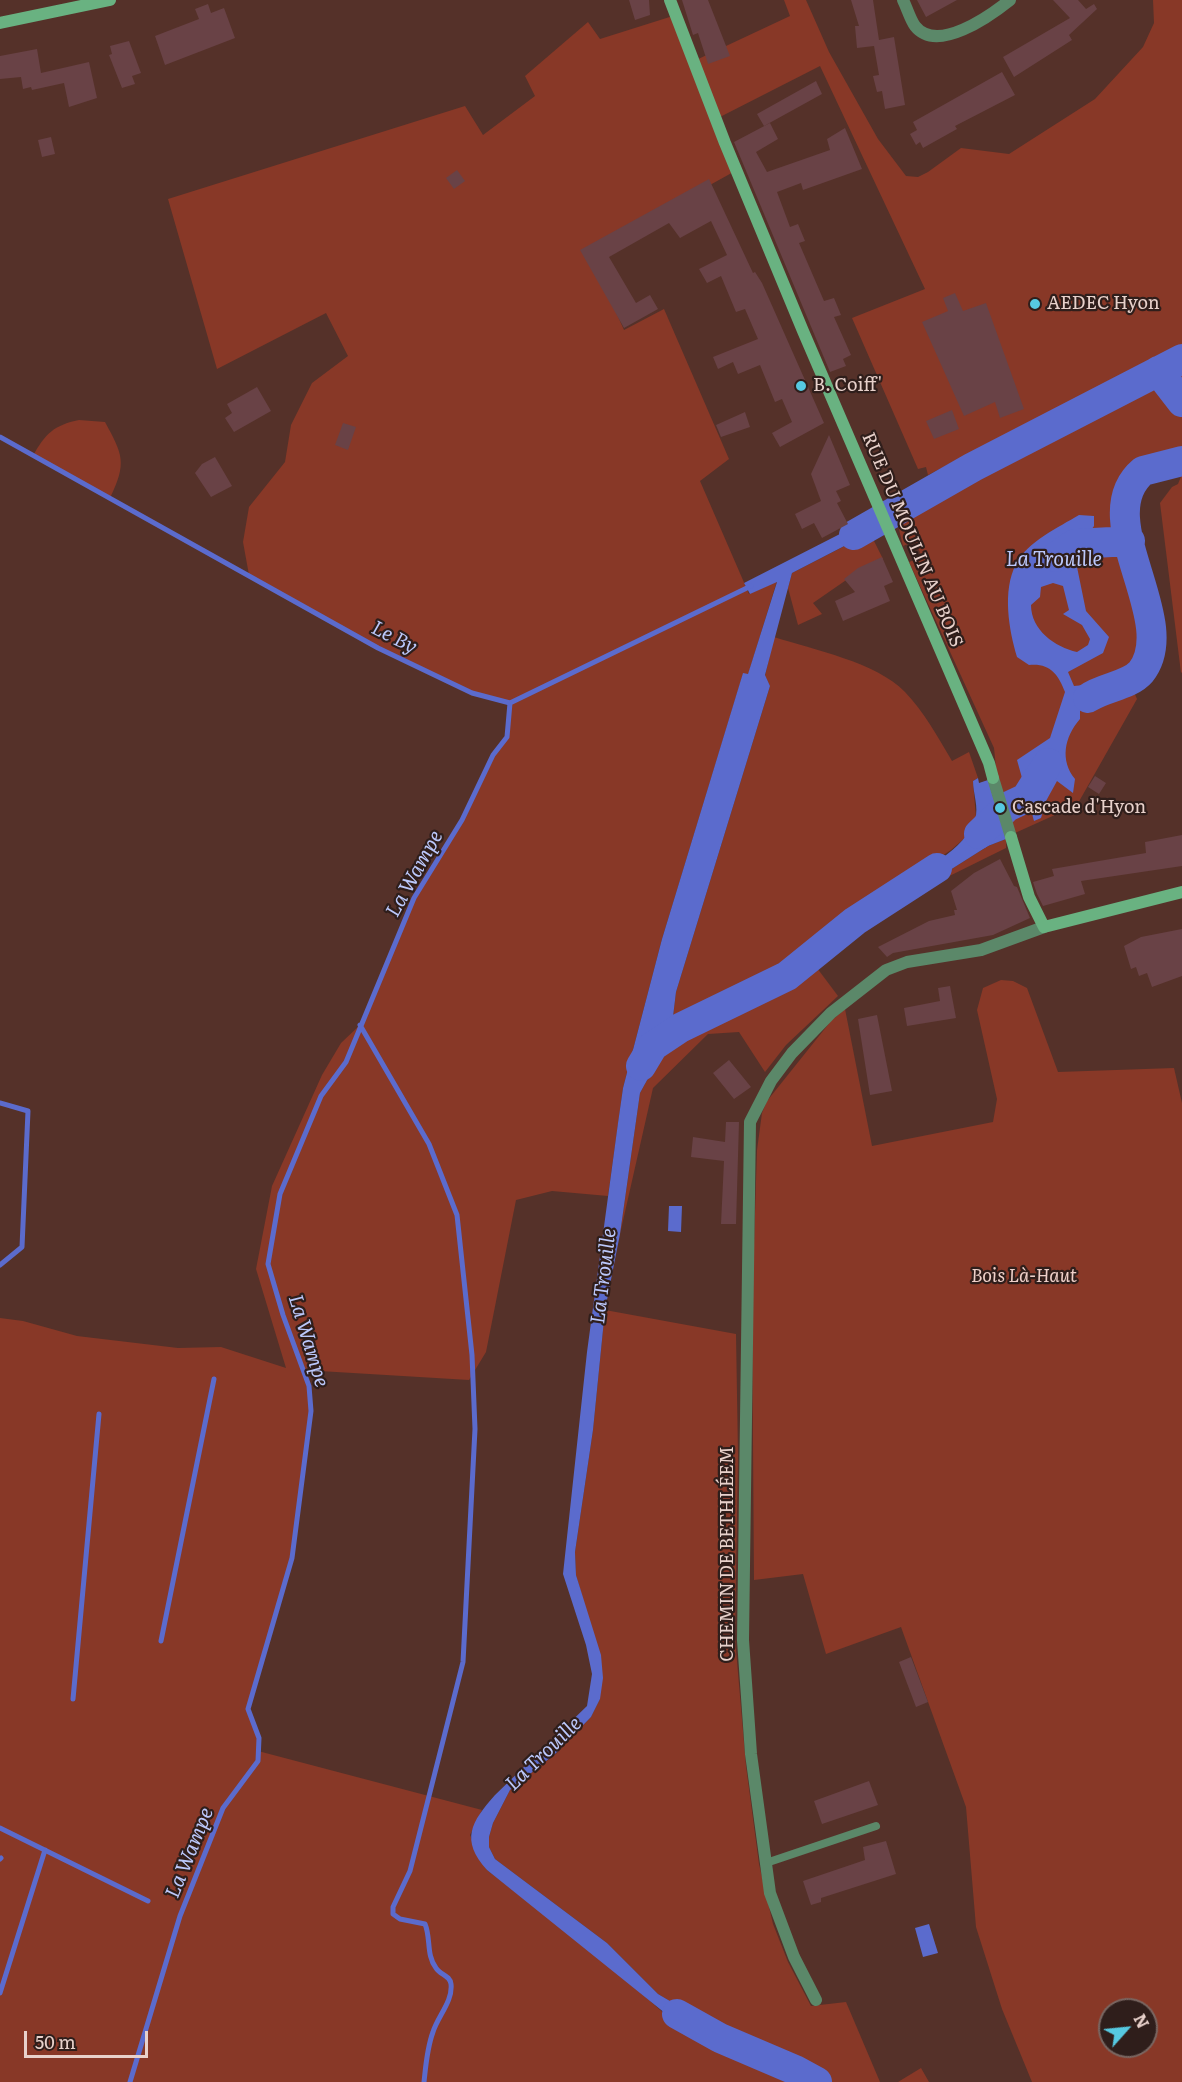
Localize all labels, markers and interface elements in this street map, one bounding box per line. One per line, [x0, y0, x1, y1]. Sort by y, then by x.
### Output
place label: AEDEC Hyon [1047, 293, 1160, 315]
marker: AEDEC Hyon [1028, 297, 1042, 311]
place label: B. Coiff' [813, 375, 882, 397]
marker: B. Coiff' [794, 379, 808, 393]
street label: RUE DU MOULIN AU BOIS [857, 430, 967, 650]
water label: La Trouille [1006, 548, 1102, 572]
water label: Le By [367, 616, 421, 660]
place label: Cascade d'Hyon [1012, 797, 1146, 819]
marker: Cascade d'Hyon [993, 801, 1007, 815]
water label: La Wampe [381, 826, 449, 922]
water label: La Trouille [586, 1227, 622, 1325]
park label: Bois Là-Haut [971, 1266, 1077, 1288]
water label: La Wampe [283, 1292, 333, 1390]
street label: CHEMIN DE BETHLÉEM [717, 1446, 739, 1662]
water label: La Trouille [501, 1712, 587, 1796]
water label: La Wampe [161, 1804, 219, 1902]
north arrow [1098, 1998, 1158, 2058]
text: N [1129, 2009, 1156, 2032]
scale bar [27, 2019, 152, 2057]
text: 50 m [35, 2028, 76, 2055]

